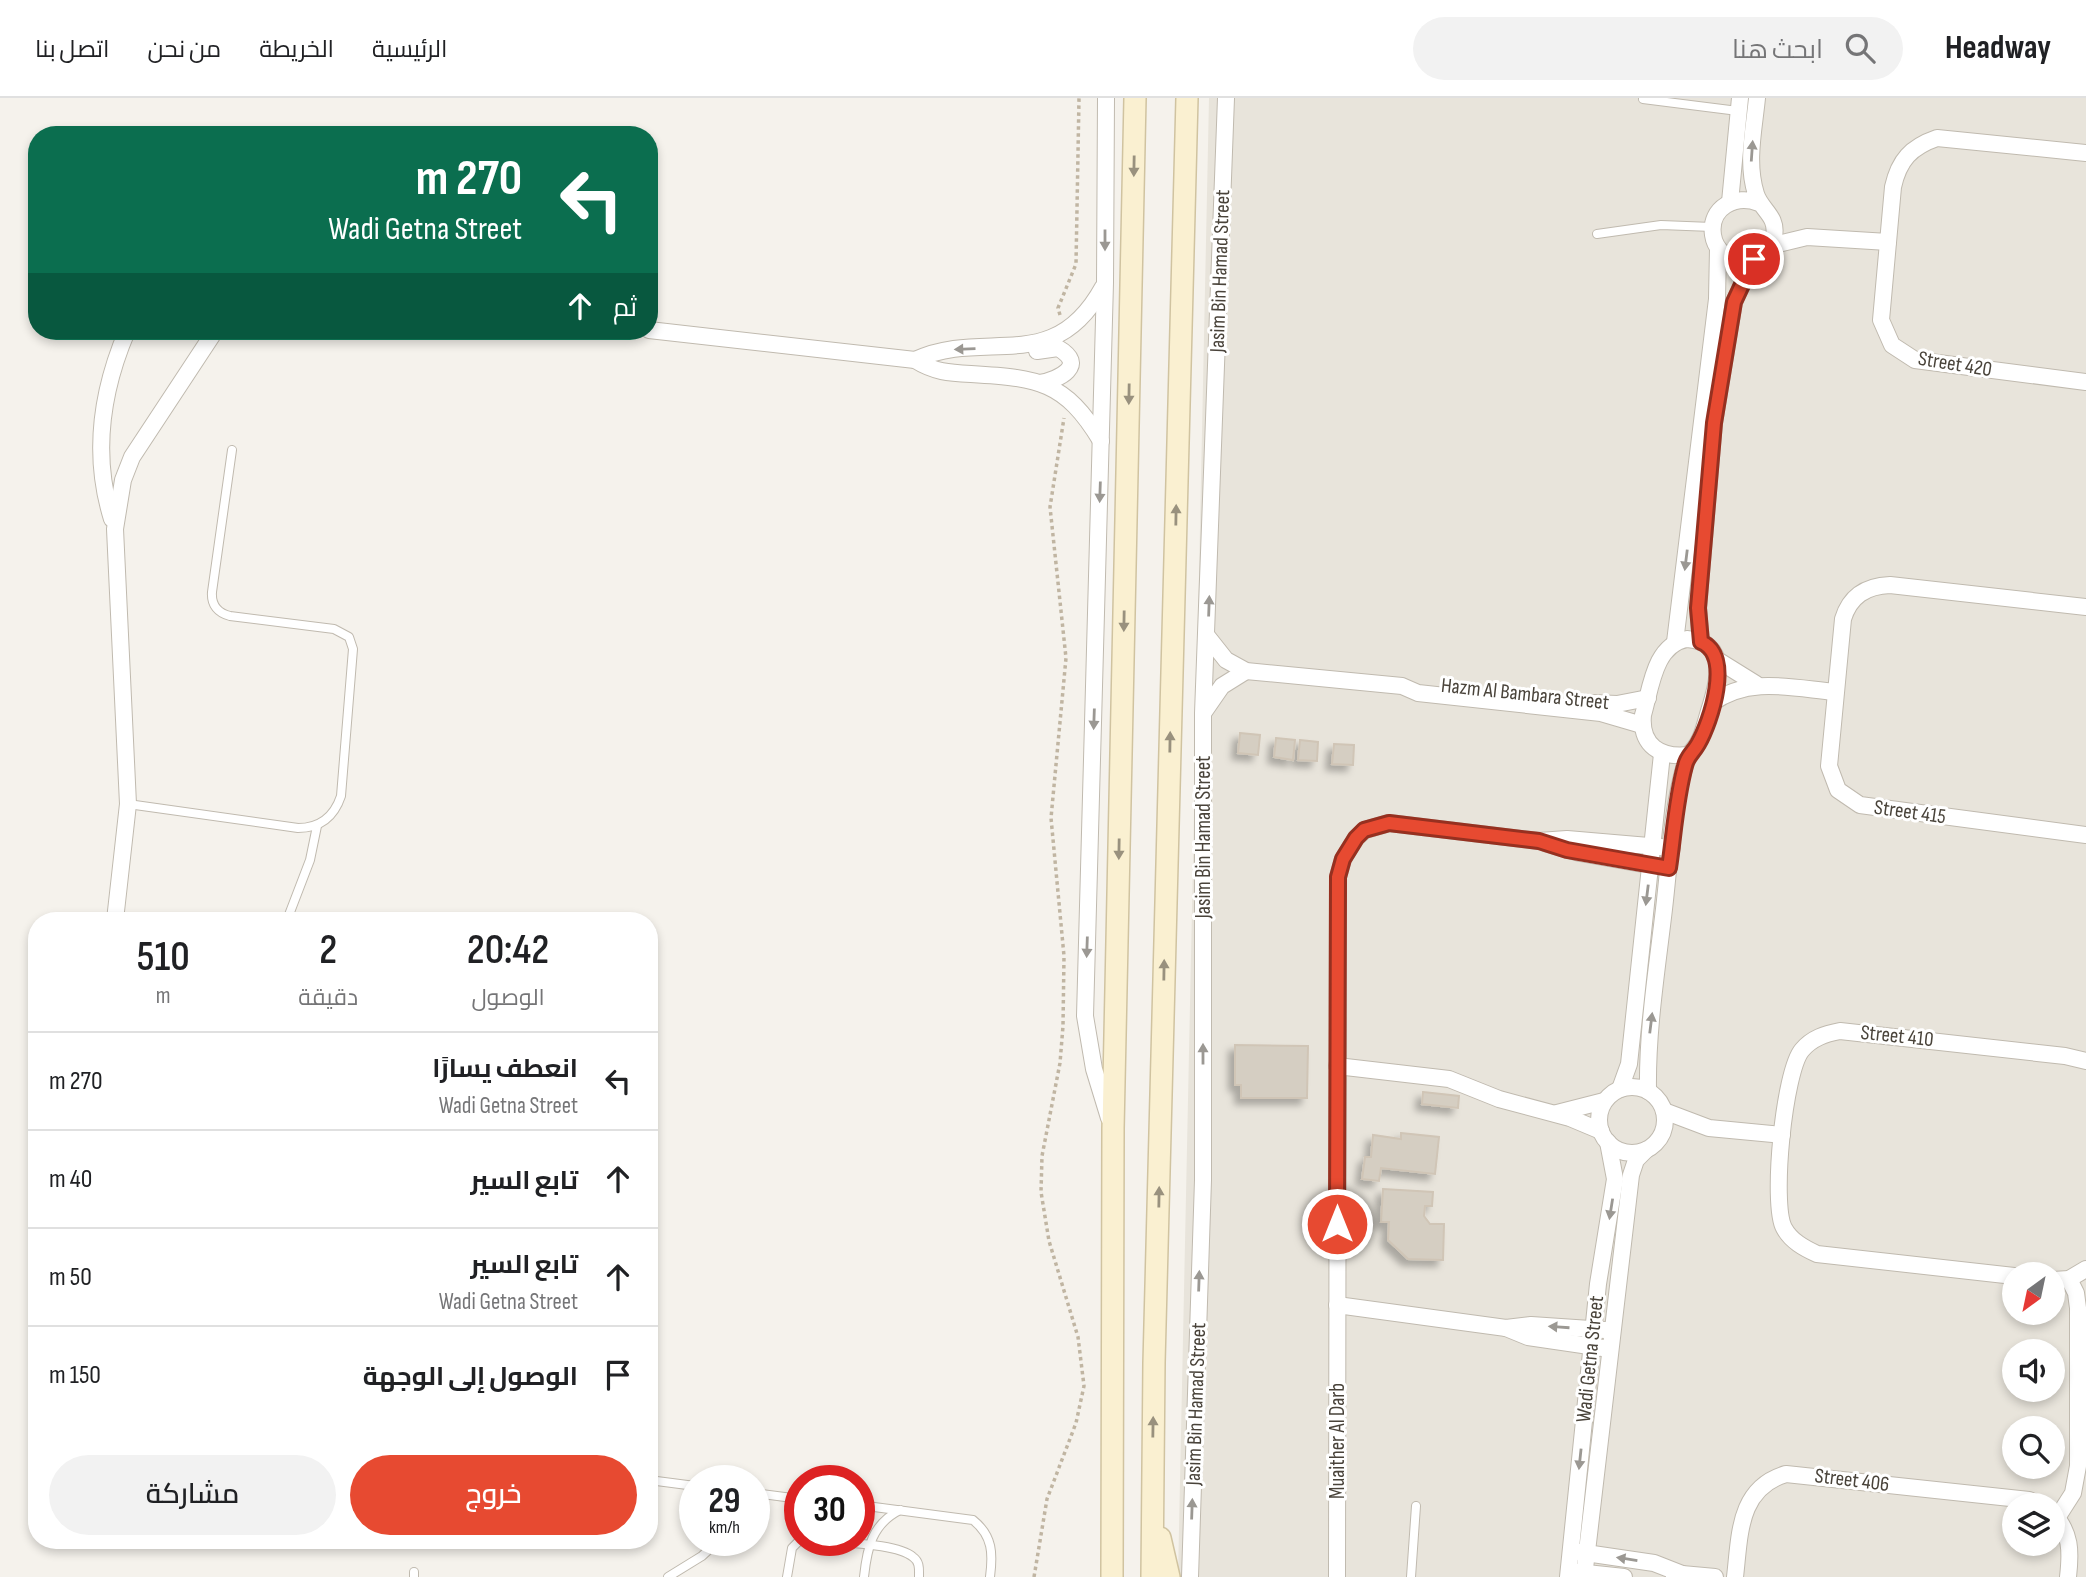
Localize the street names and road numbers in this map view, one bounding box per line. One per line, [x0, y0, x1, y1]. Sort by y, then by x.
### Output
street label: Jasim Bin Hamad Street [1205, 189, 1235, 354]
street label: Street 420 [1916, 346, 1994, 382]
street label: Hazm Al Bambara Street [1440, 673, 1610, 715]
street label: Jasim Bin Hamad Street [1191, 756, 1216, 919]
street label: Street 415 [1872, 795, 1948, 829]
street label: Street 410 [1859, 1020, 1935, 1052]
street label: Wadi Getna Street [1571, 1294, 1609, 1424]
street label: Jasim Bin Hamad Street [1181, 1322, 1211, 1487]
street label: Muaither Al Darb [1325, 1383, 1350, 1499]
street label: Street 406 [1813, 1463, 1891, 1497]

